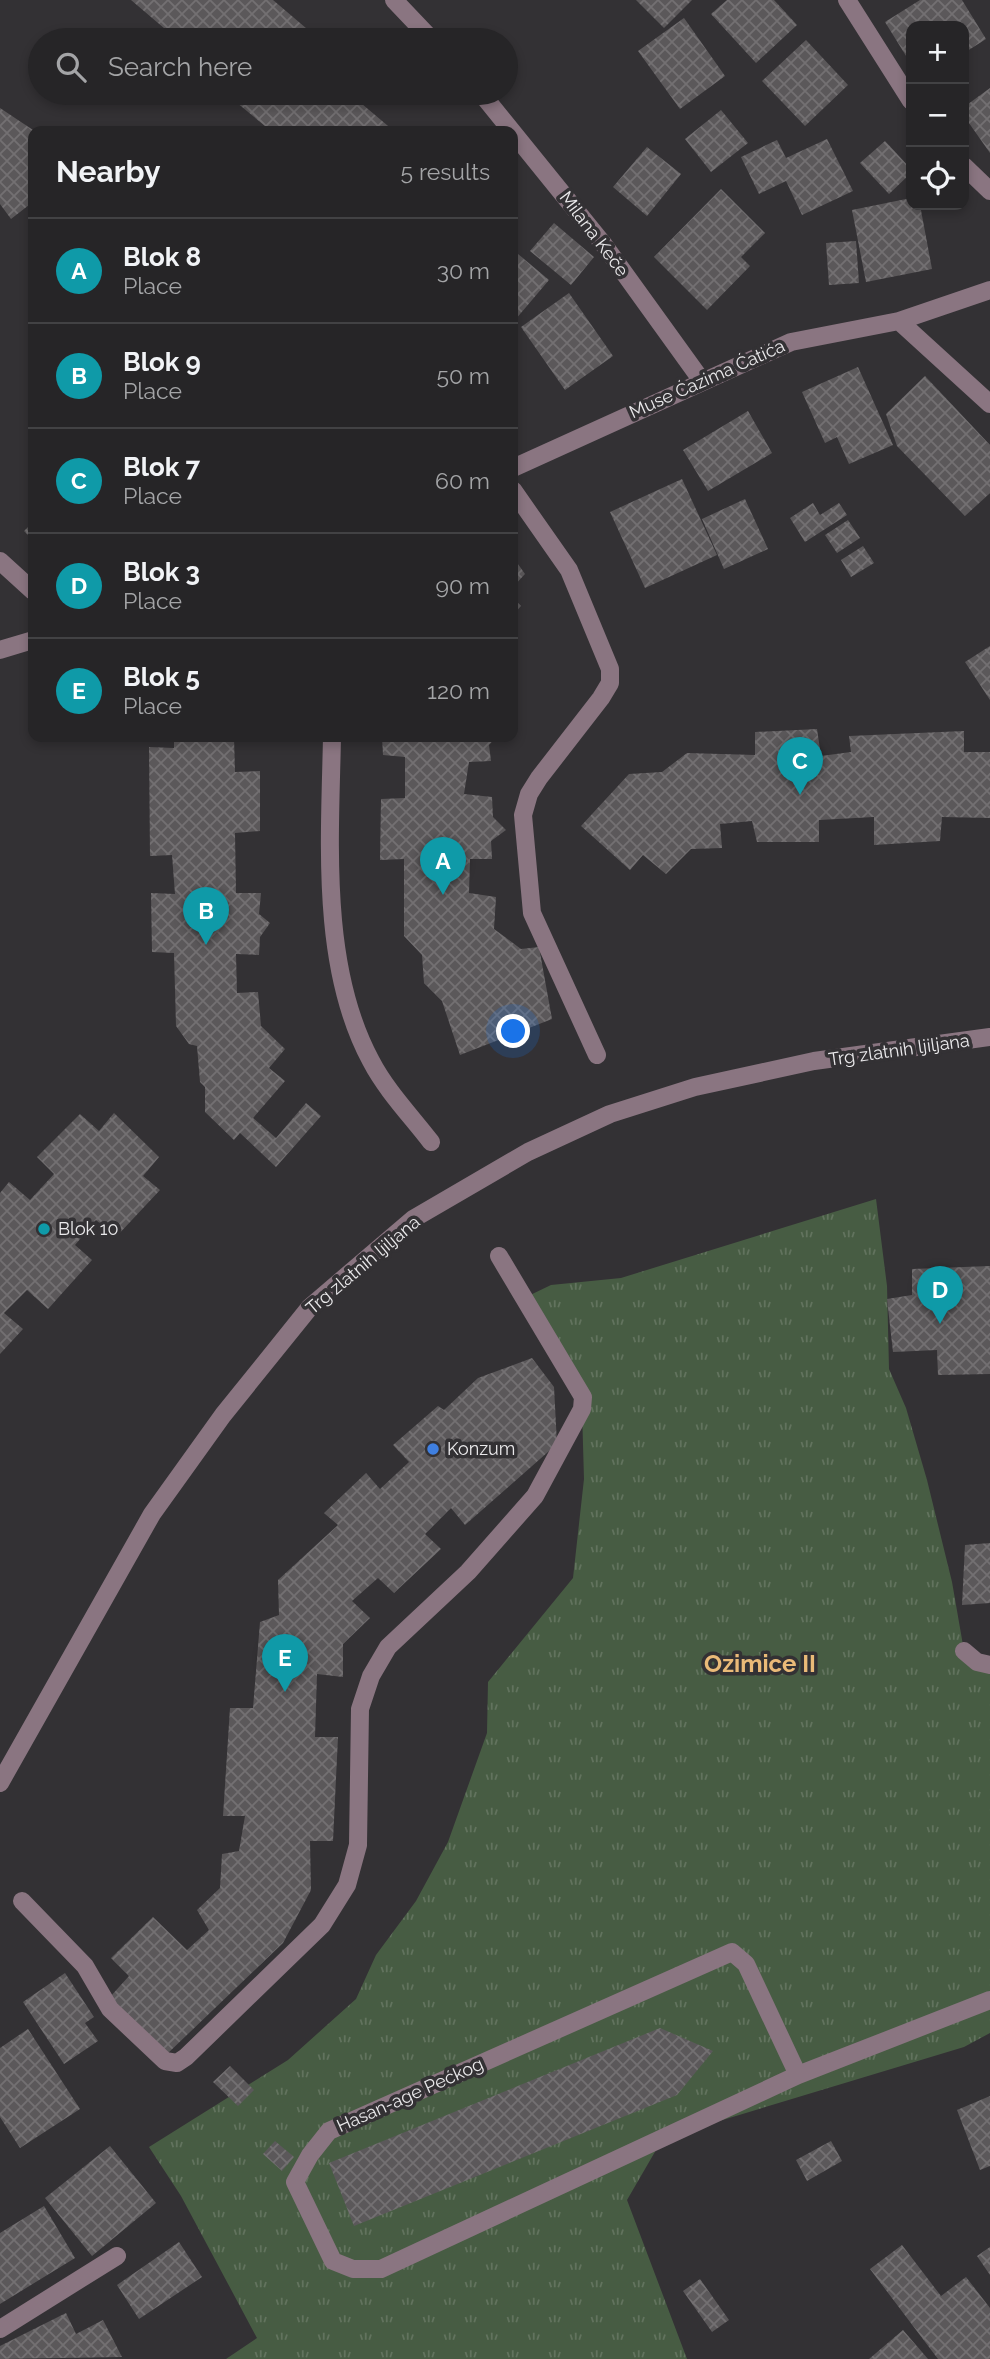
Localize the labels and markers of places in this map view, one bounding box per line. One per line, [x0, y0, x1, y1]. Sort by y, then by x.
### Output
pin: C [777, 737, 823, 795]
pin: A [420, 837, 466, 895]
pin: B [183, 887, 229, 945]
place label: Blok 10 [58, 1218, 118, 1239]
marker: Blok 10 [36, 1221, 52, 1237]
pin: D [917, 1266, 963, 1324]
place label: Konzum [447, 1438, 515, 1459]
marker: Konzum [425, 1441, 441, 1457]
pin: E [262, 1634, 308, 1692]

